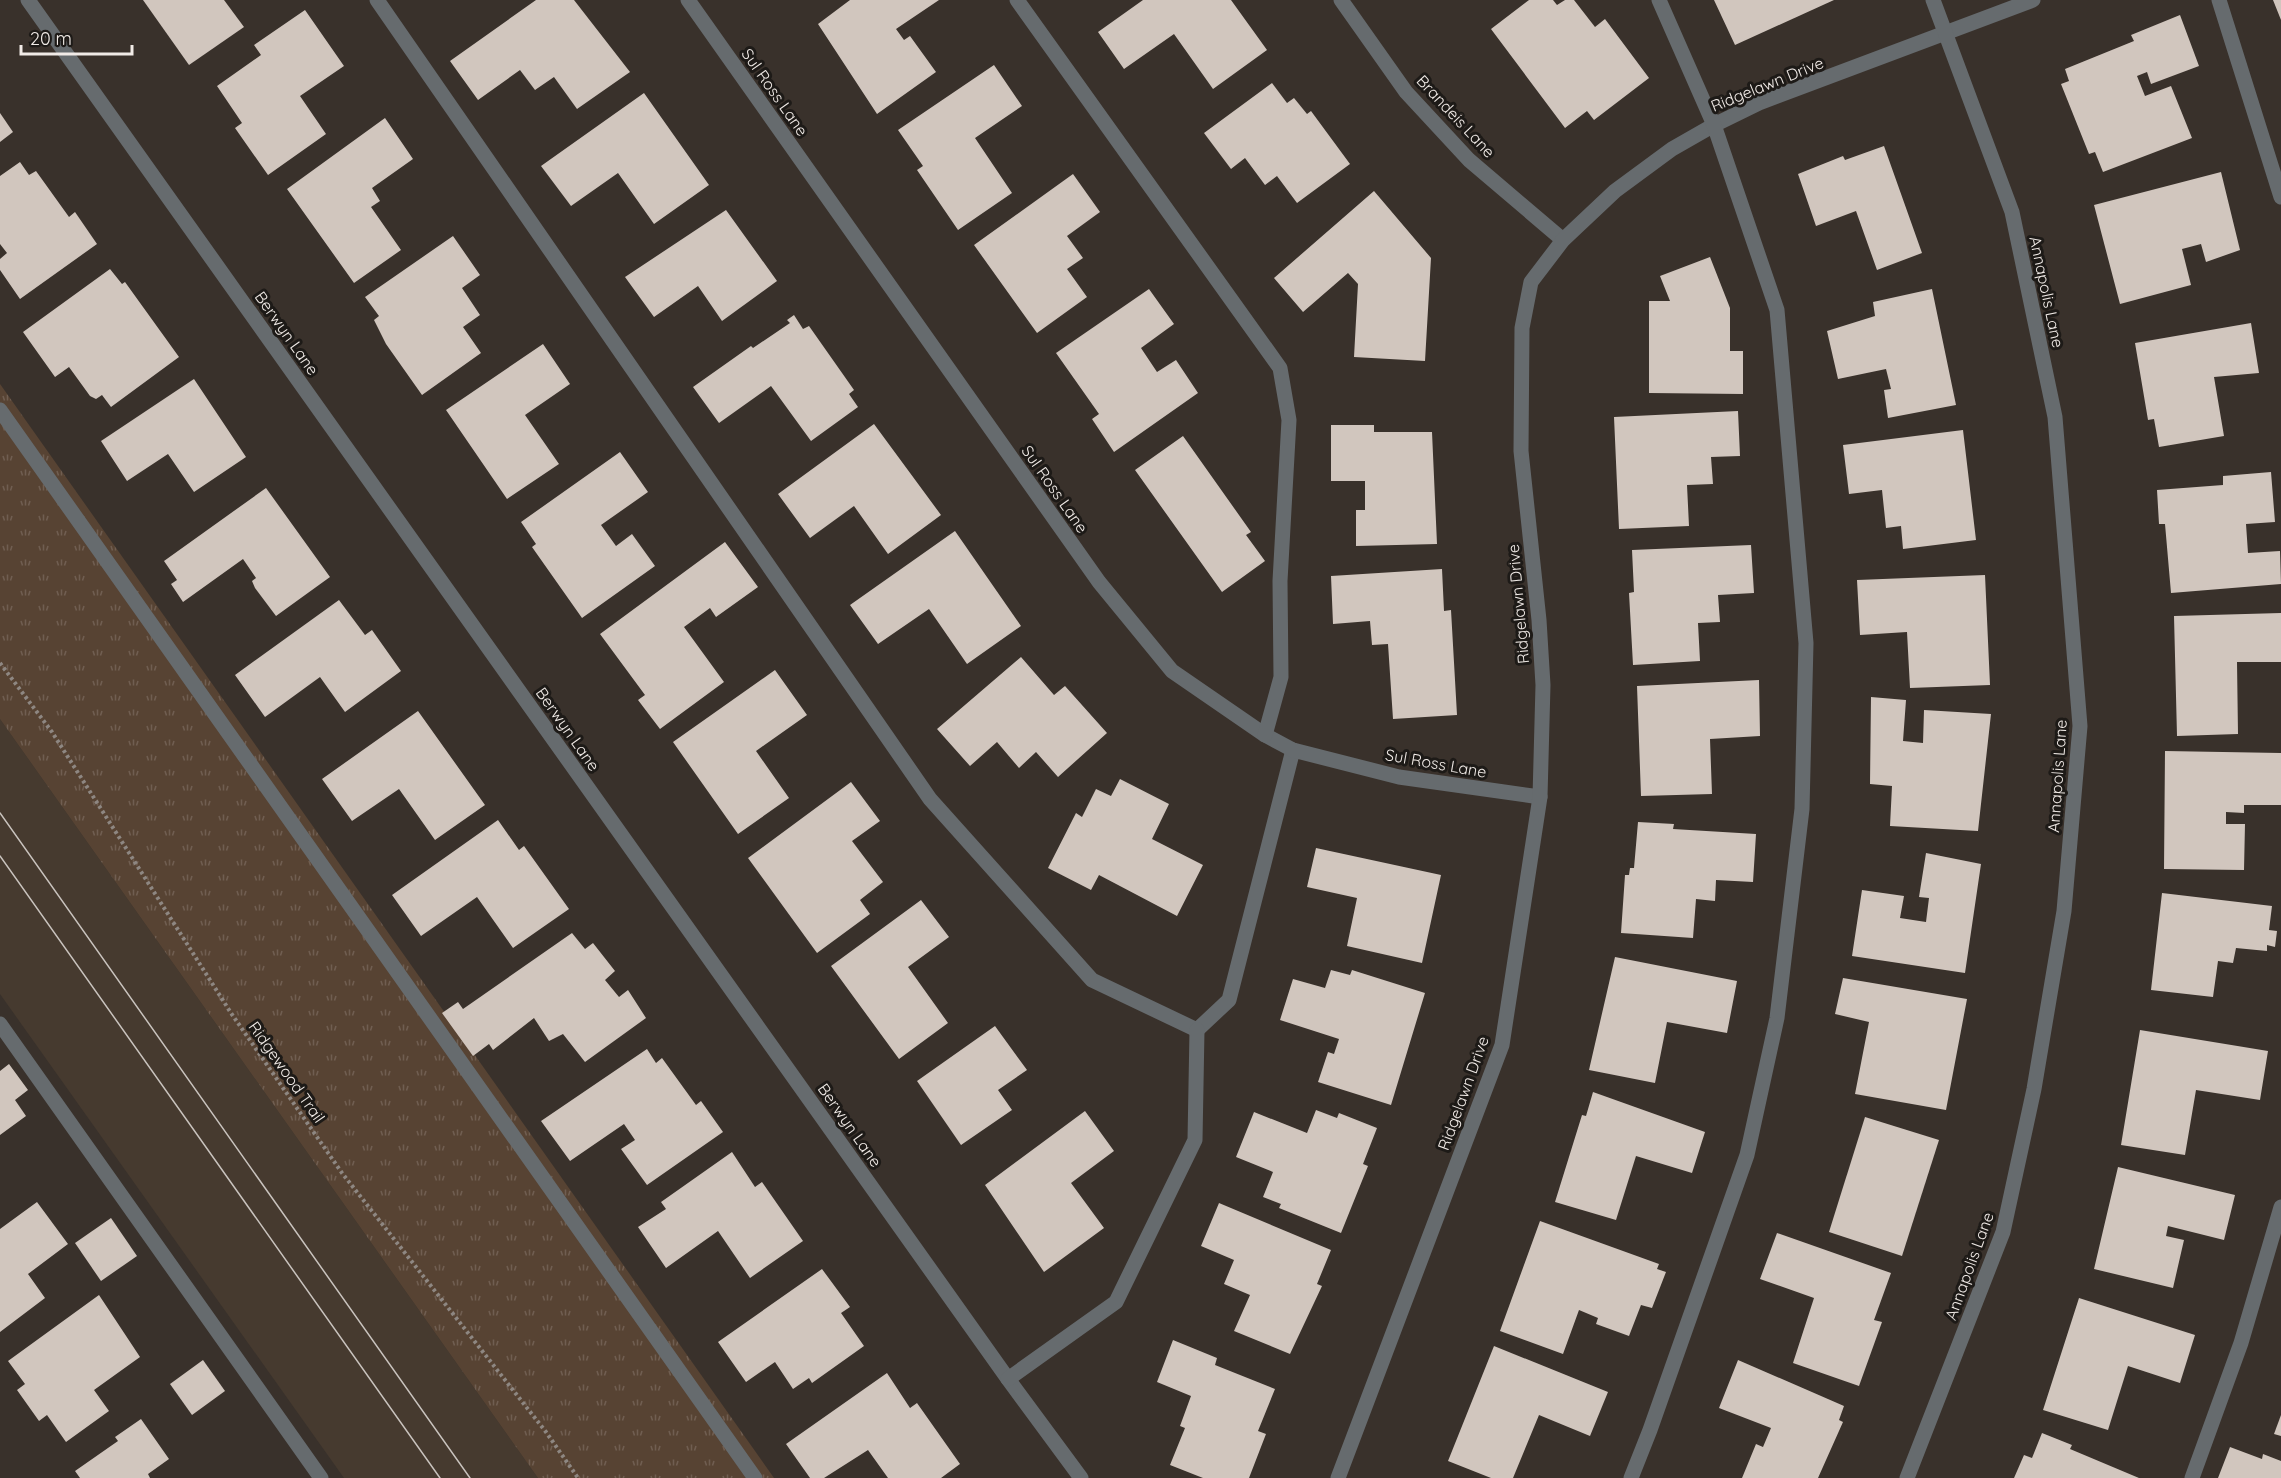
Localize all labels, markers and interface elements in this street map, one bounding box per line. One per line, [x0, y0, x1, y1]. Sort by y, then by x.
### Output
scale bar [21, 18, 132, 56]
text: 20 m [30, 27, 72, 50]
street label: Sul Ross Lane [737, 44, 813, 140]
street label: Ridgelawn Drive [1708, 52, 1826, 116]
street label: Brandeis Lane [1413, 70, 1499, 162]
street label: Annapolis Lane [2025, 234, 2069, 350]
street label: Berwyn Lane [251, 287, 323, 379]
street label: Sul Ross Lane [1017, 441, 1093, 537]
street label: Ridgelawn Drive [1503, 543, 1533, 665]
street label: Berwyn Lane [532, 683, 604, 775]
street label: Annapolis Lane [2043, 719, 2071, 833]
street label: Sul Ross Lane [1384, 744, 1488, 782]
street label: Ridgewood Trail [245, 1017, 329, 1127]
street label: Ridgelawn Drive [1433, 1033, 1493, 1153]
street label: Berwyn Lane [814, 1079, 886, 1171]
street label: Annapolis Lane [1940, 1209, 1998, 1323]

